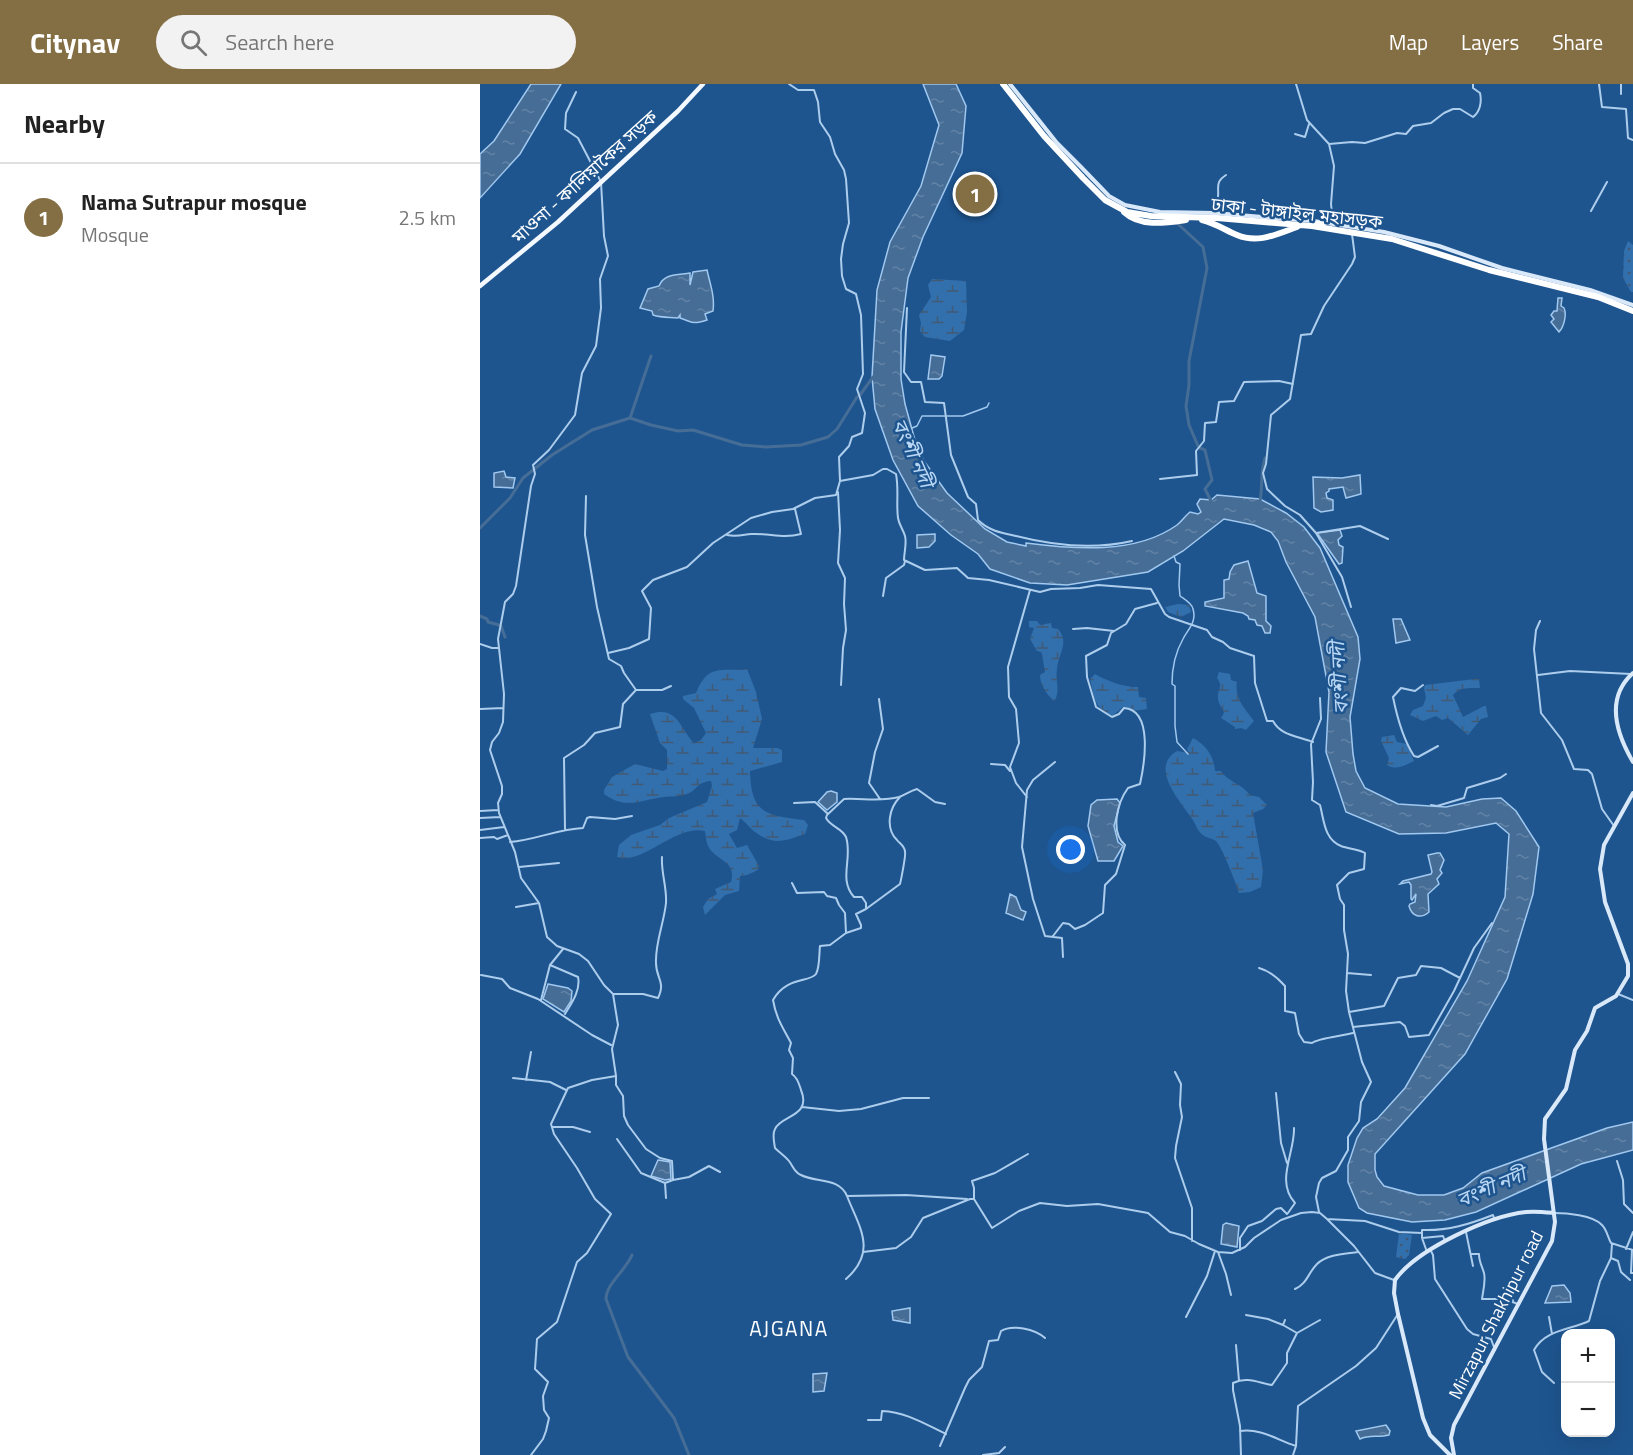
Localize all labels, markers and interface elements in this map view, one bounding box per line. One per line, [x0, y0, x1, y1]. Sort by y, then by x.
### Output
search box [156, 15, 576, 69]
text: Citynav [30, 21, 120, 64]
text: Search here [225, 25, 334, 59]
icon: search [177, 26, 210, 59]
text: Map [1389, 26, 1428, 58]
text: Layers [1461, 26, 1519, 58]
text: Share [1552, 26, 1603, 58]
street label: মাওনা - কালিয়াকৈর সড়ক [505, 103, 664, 250]
text: Nearby [24, 104, 105, 143]
pin: 1 [956, 172, 994, 216]
text: Nama Sutrapur mosque [81, 185, 307, 219]
street label: ঢাকা - টাঙ্গাইল মহাসড়ক [1209, 190, 1385, 235]
text: 1 [38, 202, 49, 233]
text: 2.5 km [399, 202, 456, 233]
text: Mosque [81, 219, 149, 250]
water label: বংশী নদী [885, 413, 944, 496]
water label: বংশী নদী [1321, 637, 1356, 715]
your location [1056, 835, 1085, 864]
water label: বংশী নদী [1451, 1157, 1534, 1215]
street label: Mirzapur Shakhipur road [1441, 1226, 1550, 1404]
district label: AJGANA [749, 1312, 829, 1344]
map controls [1561, 1329, 1615, 1437]
button: + [1561, 1329, 1615, 1383]
button: − [1561, 1383, 1615, 1437]

